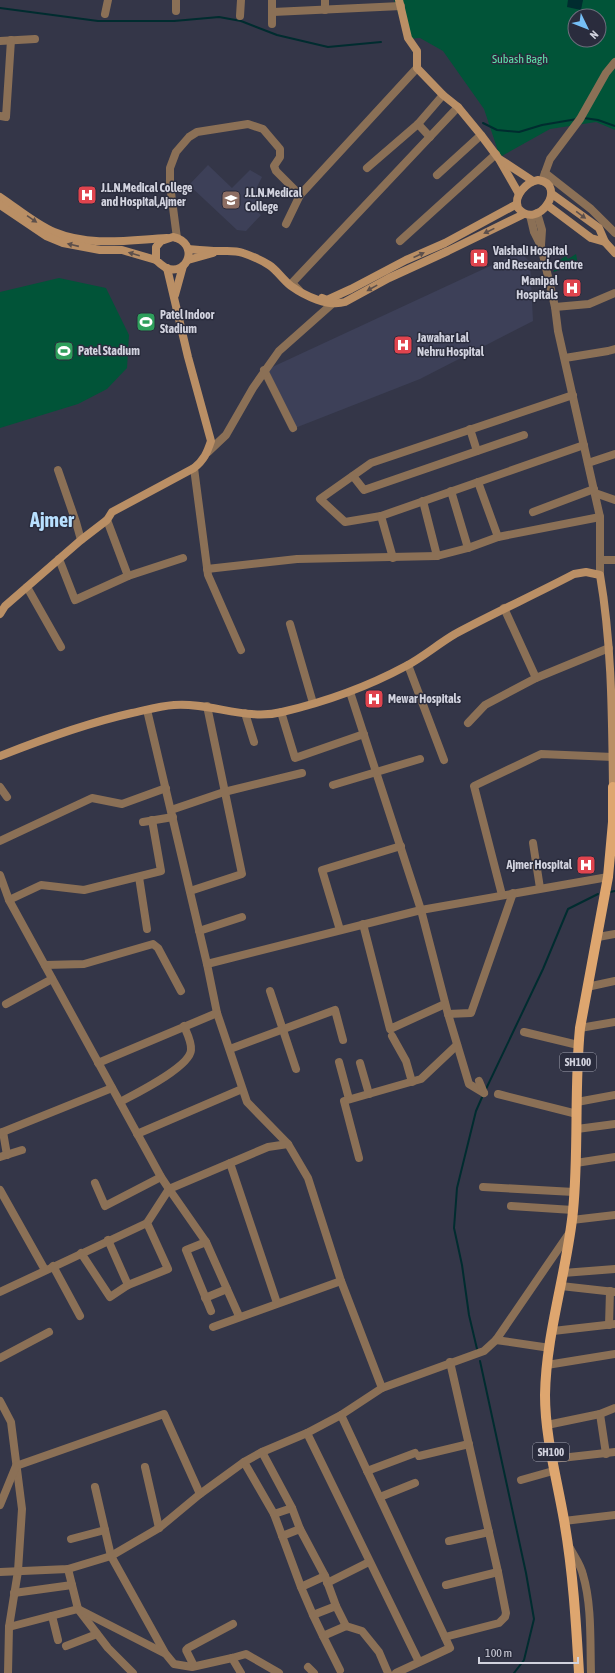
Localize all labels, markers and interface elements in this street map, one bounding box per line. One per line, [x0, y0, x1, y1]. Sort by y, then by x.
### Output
north arrow [567, 8, 607, 48]
text: N [588, 28, 601, 41]
park label: Subash Bagh [492, 52, 548, 66]
place label: J.L.N.Medical College and Hospital,Ajmer [100, 181, 193, 209]
hospital icon: J.L.N.Medical College and Hospital,Ajmer [76, 184, 98, 206]
place label: J.L.N.Medical College [244, 186, 303, 214]
school or university icon: J.L.N.Medical College [220, 189, 242, 211]
one-way arrow [576, 211, 587, 219]
one-way arrow [27, 215, 38, 223]
one-way arrow [484, 228, 495, 234]
one-way arrow [67, 242, 80, 248]
place label: Vaishali Hospital and Research Centre [492, 244, 584, 272]
hospital icon: Vaishali Hospital and Research Centre [468, 247, 490, 269]
one-way arrow [128, 251, 140, 257]
one-way arrow [414, 251, 426, 257]
place label: Manipal Hospitals [516, 274, 559, 302]
hospital icon: Manipal Hospitals [561, 277, 583, 299]
one-way arrow [367, 284, 378, 291]
place label: Patel Indoor Stadium [160, 308, 215, 336]
sports icon: Patel Indoor Stadium [135, 311, 157, 333]
place label: Jawahar Lal Nehru Hospital [416, 331, 485, 359]
hospital icon: Jawahar Lal Nehru Hospital [392, 334, 414, 356]
sports icon: Patel Stadium [53, 340, 75, 362]
place label: Patel Stadium [78, 344, 140, 358]
district label: Ajmer [29, 508, 75, 531]
hospital icon: Mewar Hospitals [363, 688, 385, 710]
place label: Mewar Hospitals [388, 692, 462, 706]
hospital icon: Ajmer Hospital [575, 854, 597, 876]
place label: Ajmer Hospital [506, 858, 573, 872]
road number: SH100 [560, 1053, 596, 1071]
road number: SH100 [533, 1443, 569, 1461]
scale bar [479, 1639, 578, 1665]
text: 100 m [485, 1646, 512, 1660]

